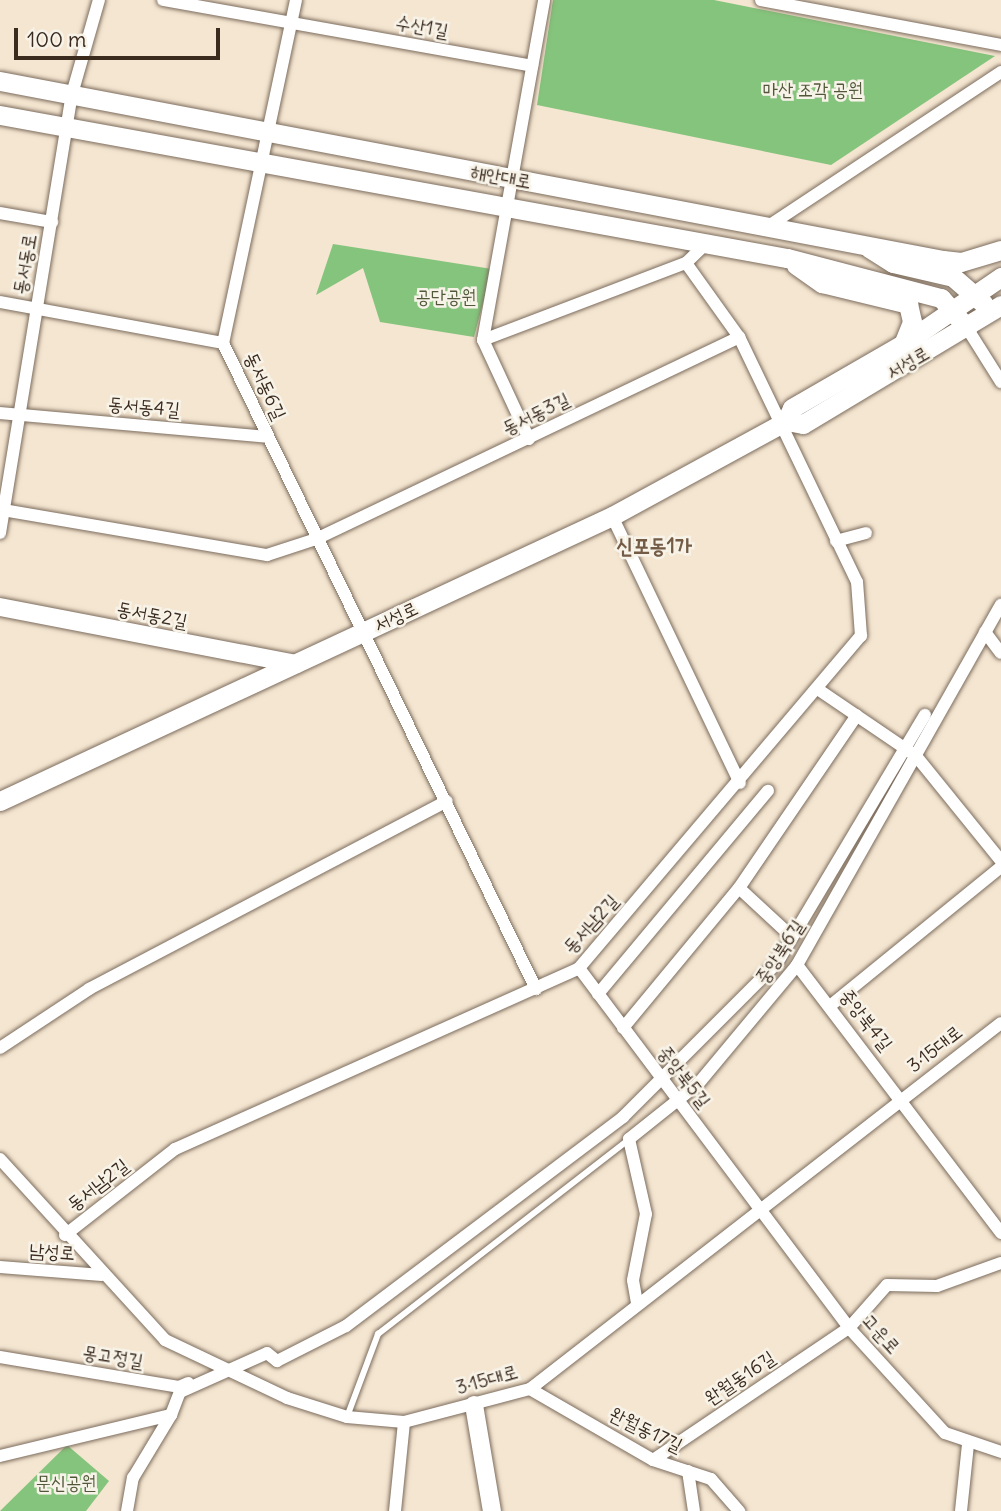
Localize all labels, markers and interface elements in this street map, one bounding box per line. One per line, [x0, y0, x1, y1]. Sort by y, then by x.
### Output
street label: 수산1길 [394, 11, 450, 43]
scale bar [18, 14, 224, 58]
text: 100 m [27, 26, 86, 53]
park label: 마산 조각 공원 [763, 79, 863, 101]
street label: 해안대로 [469, 160, 533, 194]
street label: 동서동로 [8, 232, 42, 296]
park label: 공단공원 [415, 286, 477, 308]
street label: 서성로 [882, 342, 934, 384]
street label: 동서동6길 [239, 349, 291, 423]
street label: 동서동3길 [499, 388, 573, 440]
street label: 동서동4길 [107, 392, 181, 422]
district label: 신포동1가 [616, 533, 692, 559]
street label: 동서동2길 [115, 597, 189, 633]
street label: 서성로 [370, 597, 422, 637]
street label: 동서남2길 [559, 890, 623, 958]
street label: 중앙북6길 [751, 916, 809, 988]
street label: 중앙북4길 [835, 985, 897, 1055]
street label: 3·15대로 [903, 1021, 967, 1077]
street label: 중앙북5길 [653, 1042, 715, 1112]
street label: 동서남2길 [63, 1154, 133, 1216]
street label: 남성로 [28, 1239, 76, 1265]
street label: 고운로 [857, 1309, 905, 1359]
street label: 몽고정길 [81, 1341, 145, 1373]
street label: 완월동16길 [701, 1346, 779, 1410]
street label: 3·15대로 [453, 1360, 521, 1400]
street label: 완월동17길 [606, 1403, 686, 1457]
park label: 문신공원 [35, 1472, 97, 1494]

